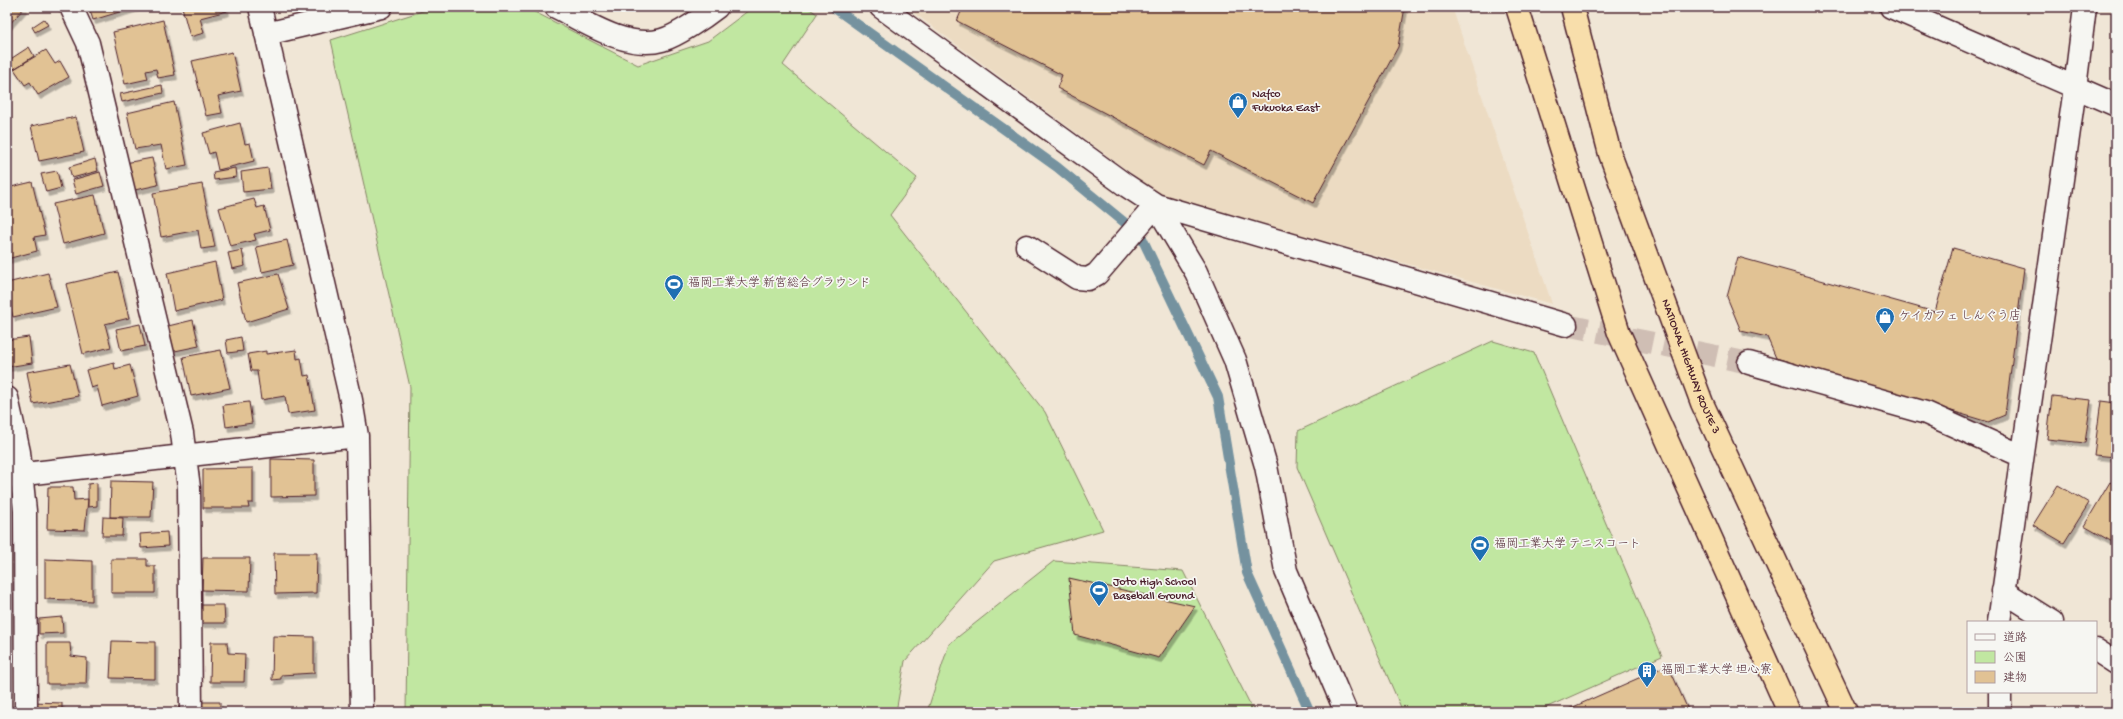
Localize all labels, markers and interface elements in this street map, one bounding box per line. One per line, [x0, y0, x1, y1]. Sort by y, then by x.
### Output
place label: Nafco Fukuoka East [1251, 88, 1320, 116]
shop icon: Nafco Fukuoka East [1227, 91, 1249, 119]
sports icon: 福岡工業大学 新宮総合グラウンド [663, 273, 685, 301]
place label: 福岡工業大学 新宮総合グラウンド [688, 276, 871, 291]
street label: NATIONAL HIGHWAY ROUTE 3 [1657, 297, 1722, 436]
shop icon: ケイカフェ しんぐう店 [1874, 306, 1896, 334]
place label: ケイカフェ しんぐう店 [1899, 309, 2021, 324]
sports icon: 福岡工業大学 テニスコート [1469, 534, 1491, 562]
place label: 福岡工業大学 テニスコート [1494, 537, 1641, 552]
place label: Joto High School Baseball Ground [1112, 576, 1197, 604]
sports icon: Joto High School Baseball Ground [1088, 579, 1110, 607]
legend [1967, 621, 2097, 693]
text: 道路 [2003, 631, 2027, 646]
text: 公園 [2003, 651, 2027, 666]
building icon: 福岡工業大学 坦心寮 [1636, 660, 1658, 688]
place label: 福岡工業大学 坦心寮 [1661, 663, 1772, 678]
text: 建物 [2003, 671, 2027, 686]

